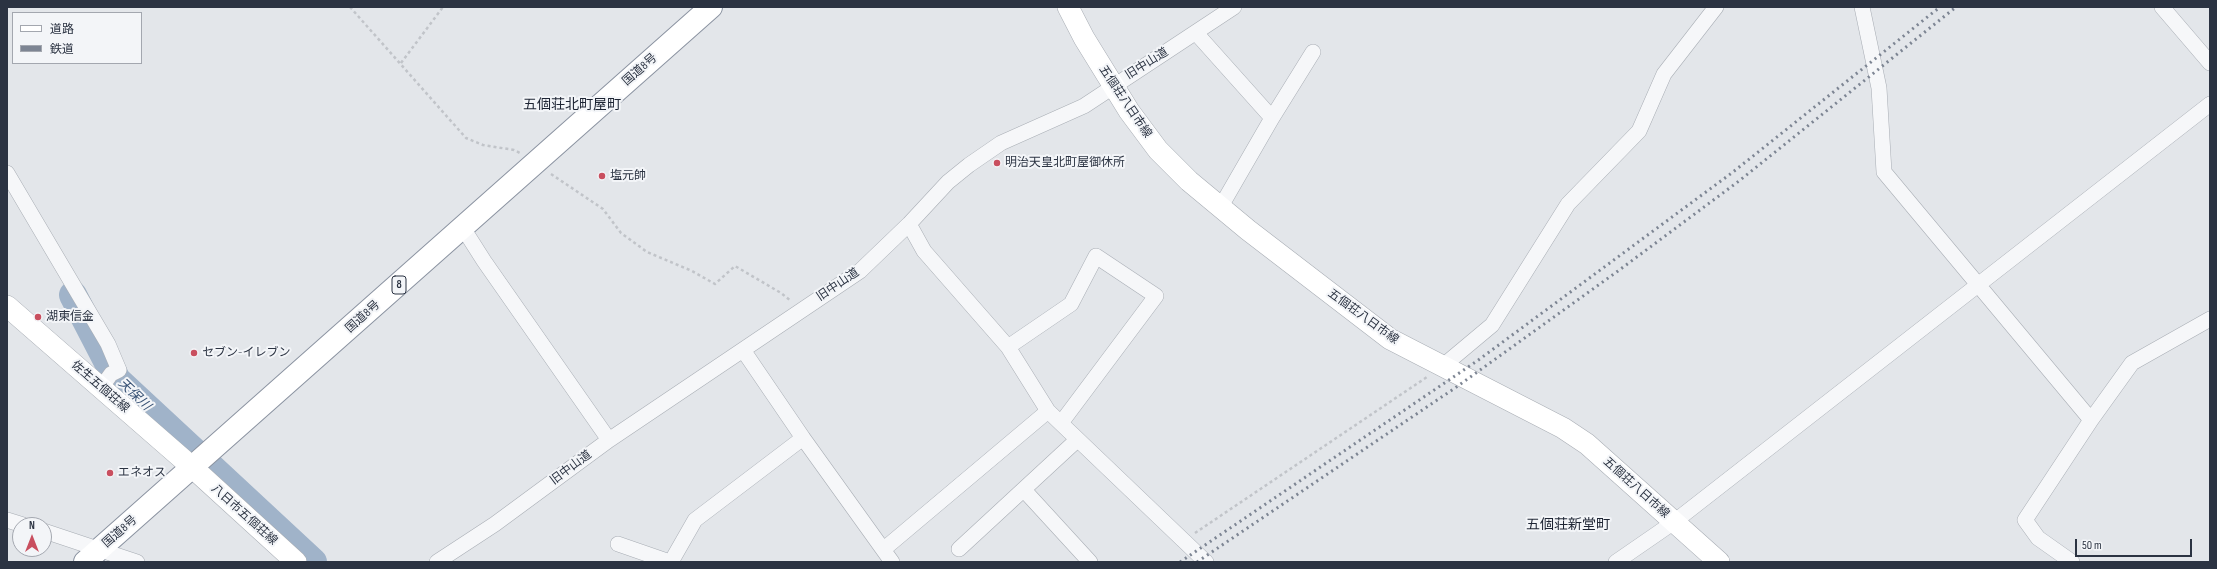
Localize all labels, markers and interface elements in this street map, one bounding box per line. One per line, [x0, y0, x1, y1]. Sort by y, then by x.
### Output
legend [12, 12, 142, 64]
text: 道路 [50, 22, 74, 37]
text: 鉄道 [50, 42, 74, 57]
street label: 旧中山道 [1123, 45, 1171, 83]
street label: 国道8号 [620, 51, 660, 89]
street label: 五個荘八日市線 [1096, 63, 1154, 141]
district label: 五個荘北町屋町 [523, 97, 621, 113]
place label: 明治天皇北町屋御休所 [1005, 156, 1125, 170]
marker: 明治天皇北町屋御休所 [992, 158, 1002, 168]
place label: 塩元帥 [610, 169, 646, 183]
marker: 塩元帥 [597, 171, 607, 181]
street label: 旧中山道 [814, 266, 862, 304]
road number: 8 [392, 276, 406, 294]
street label: 五個荘八日市線 [1325, 286, 1401, 348]
street label: 国道8号 [343, 298, 383, 336]
place label: 湖東信金 [46, 310, 94, 324]
marker: 湖東信金 [33, 312, 43, 322]
place label: セブン-イレブン [202, 346, 290, 360]
marker: セブン-イレブン [189, 348, 199, 358]
street label: 佐生五個荘線 [68, 358, 132, 416]
water label: 天保川 [115, 376, 153, 414]
street label: 旧中山道 [547, 448, 595, 488]
street label: 五個荘八日市線 [1600, 455, 1672, 521]
place label: エネオス [118, 466, 166, 480]
marker: エネオス [105, 468, 115, 478]
street label: 八日市五個荘線 [208, 482, 280, 548]
street label: 国道8号 [100, 513, 140, 551]
north arrow [12, 517, 52, 557]
district label: 五個荘新堂町 [1526, 517, 1610, 533]
text: N [29, 519, 35, 532]
scale bar [2077, 531, 2194, 557]
text: 50 m [2082, 538, 2102, 553]

